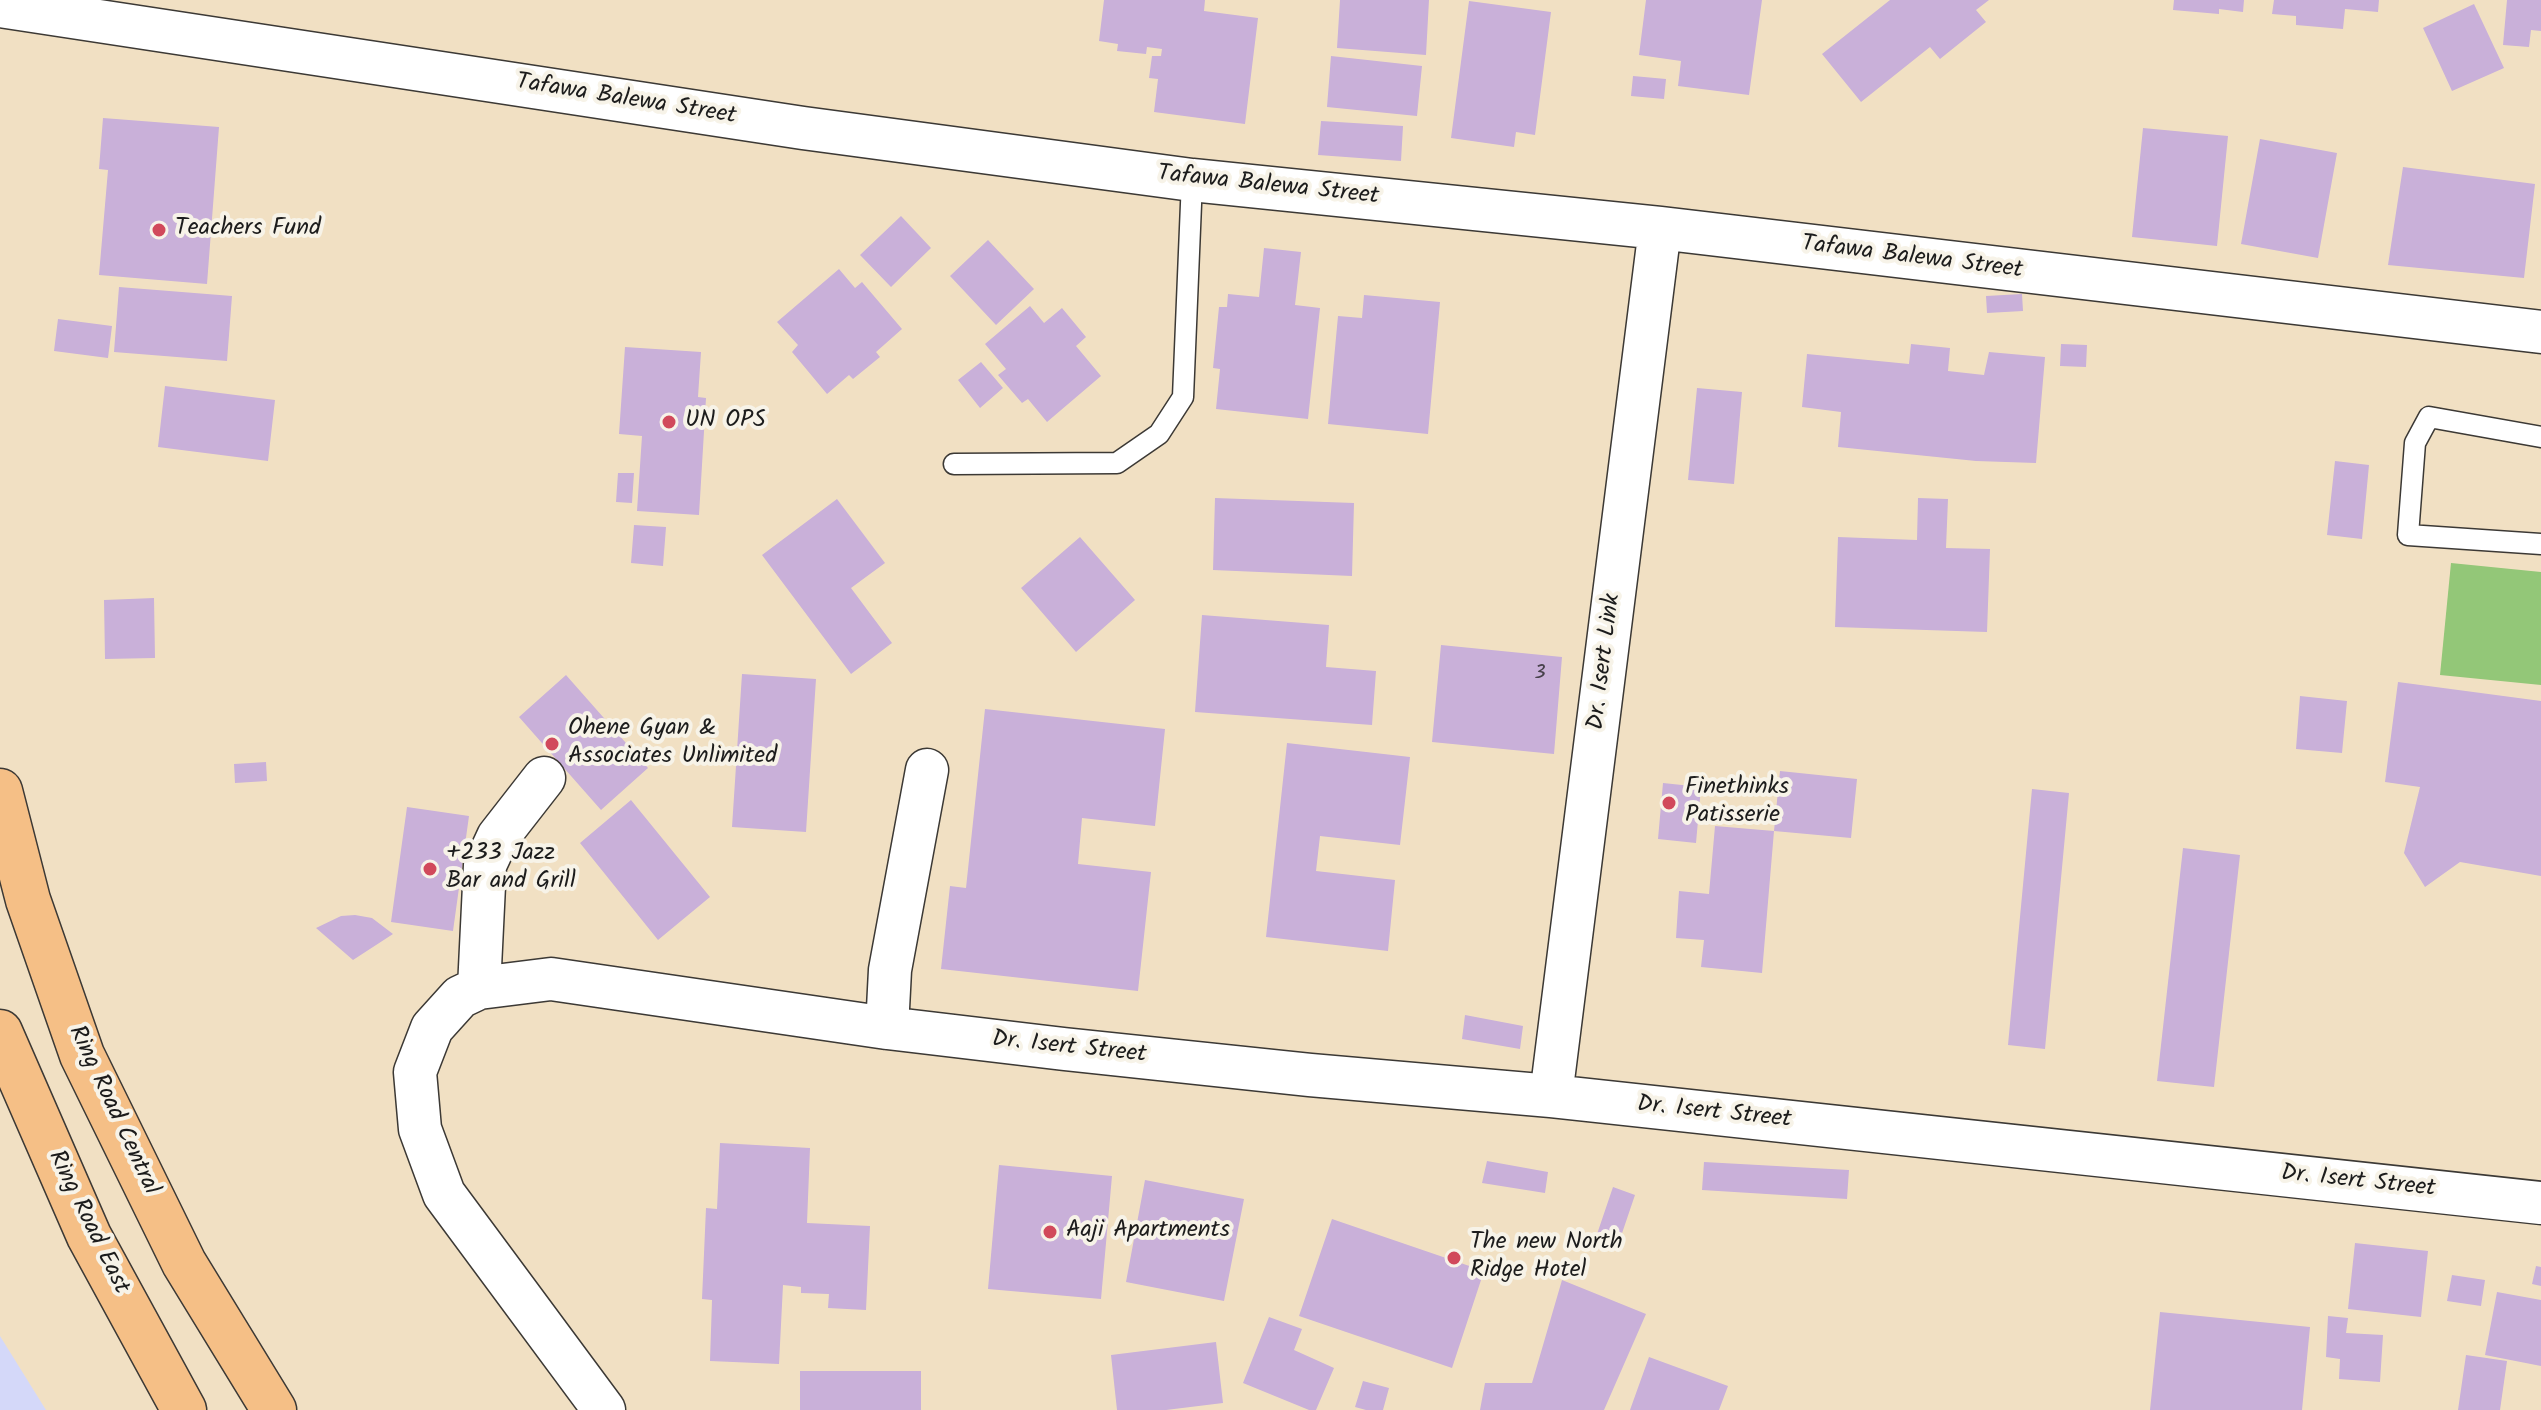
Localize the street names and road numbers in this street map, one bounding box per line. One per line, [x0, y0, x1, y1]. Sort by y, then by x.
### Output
street label: Tafawa Balewa Street [514, 69, 738, 133]
street label: Tafawa Balewa Street [1156, 161, 1380, 213]
street label: Tafawa Balewa Street [1800, 231, 2024, 287]
street label: Dr. Isert Link [1583, 592, 1629, 732]
street label: Ring Road Central [60, 1022, 164, 1200]
street label: Dr. Isert Street [990, 1027, 1148, 1071]
street label: Dr. Isert Street [1635, 1092, 1793, 1136]
street label: Ring Road East [40, 1147, 134, 1299]
street label: Dr. Isert Street [2279, 1161, 2437, 1205]

